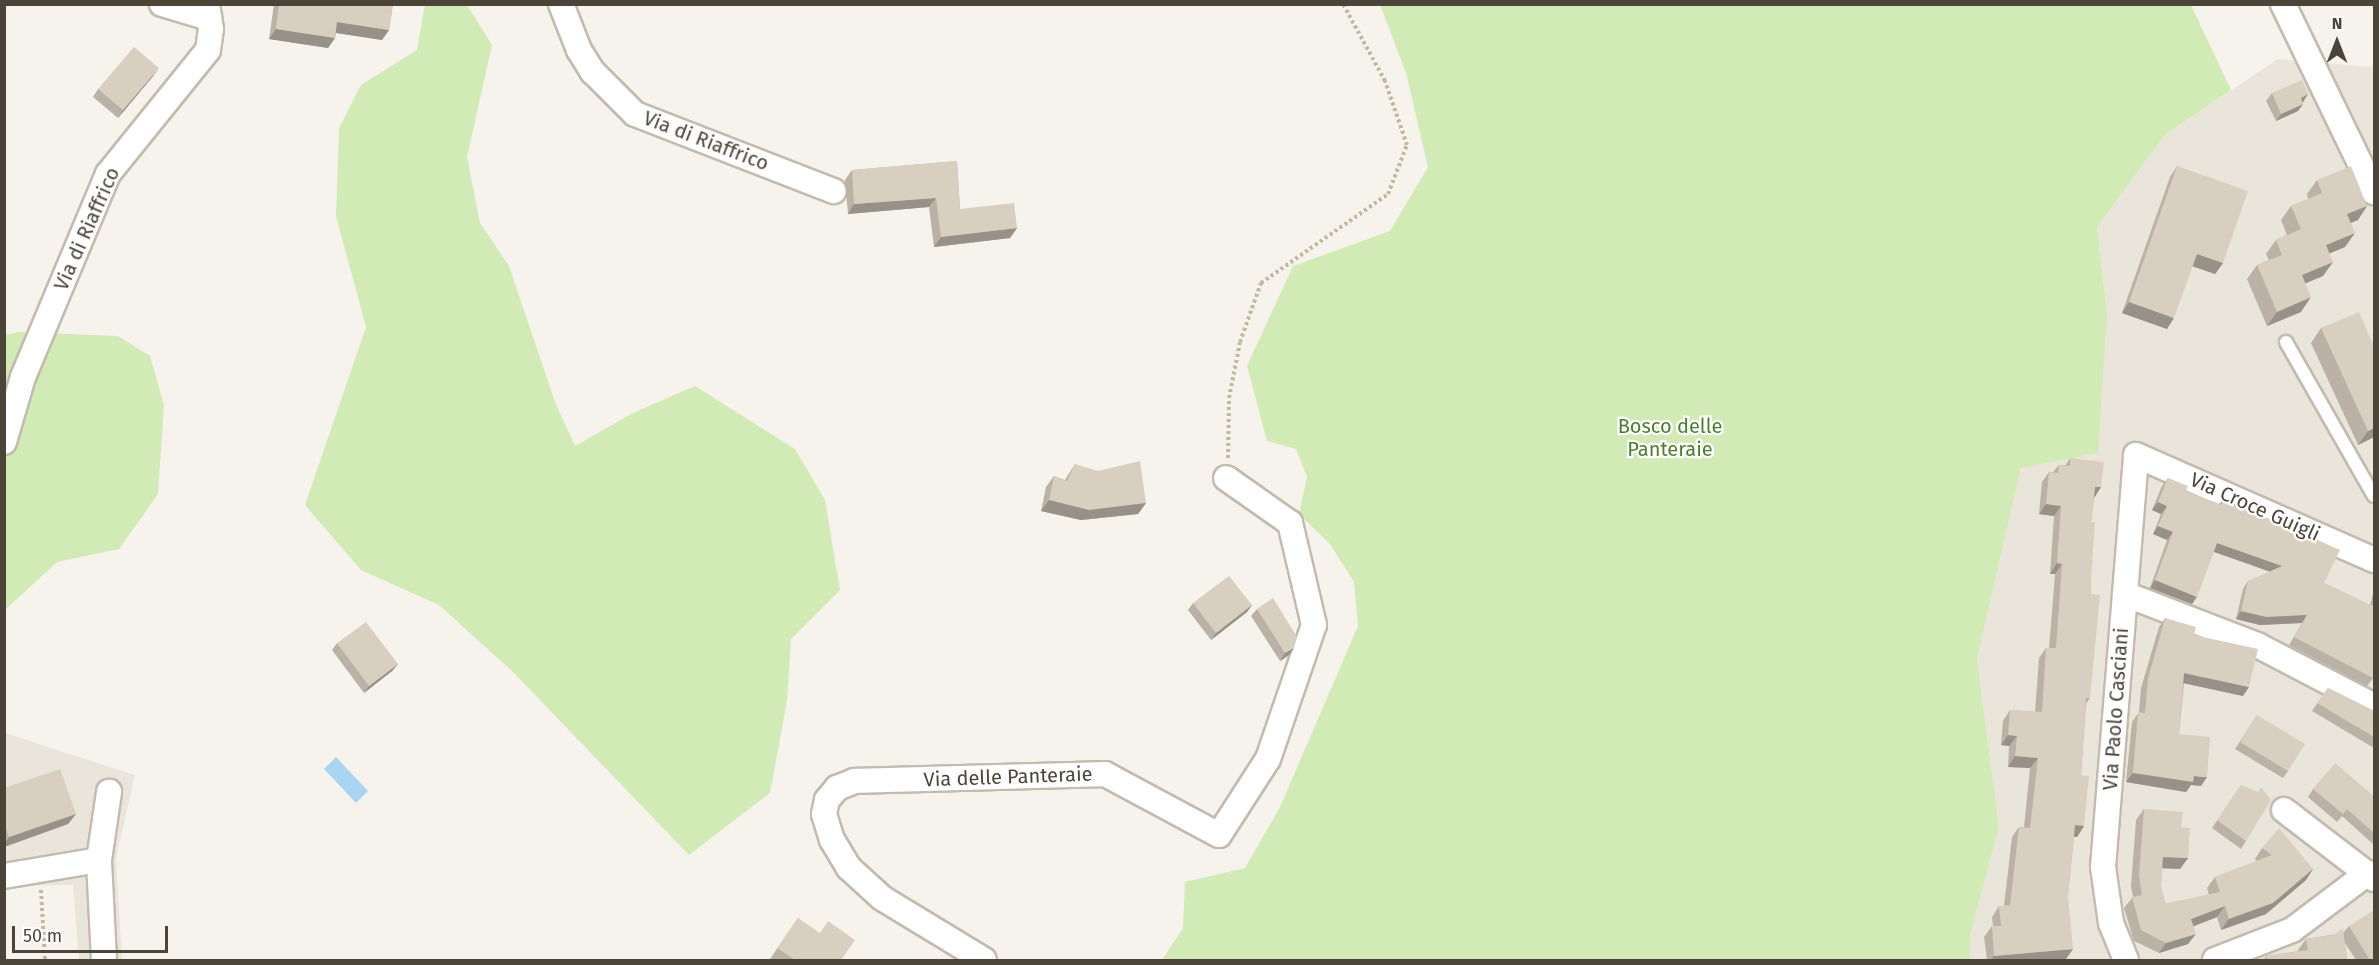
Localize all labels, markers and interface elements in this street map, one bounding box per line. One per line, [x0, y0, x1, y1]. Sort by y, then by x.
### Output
north arrow [2307, 12, 2367, 72]
text: N [2332, 14, 2342, 33]
street label: Via di Riaffrico [640, 106, 772, 176]
street label: Via di Riaffrico [49, 164, 125, 294]
park label: Bosco delle Panteraie [1618, 414, 1722, 461]
street label: Via Croce Guigli [2186, 468, 2324, 546]
street label: Via Paolo Casciani [2098, 627, 2134, 791]
street label: Via delle Panteraie [923, 762, 1093, 792]
scale bar [15, 914, 171, 952]
text: 50 m [23, 925, 62, 947]

